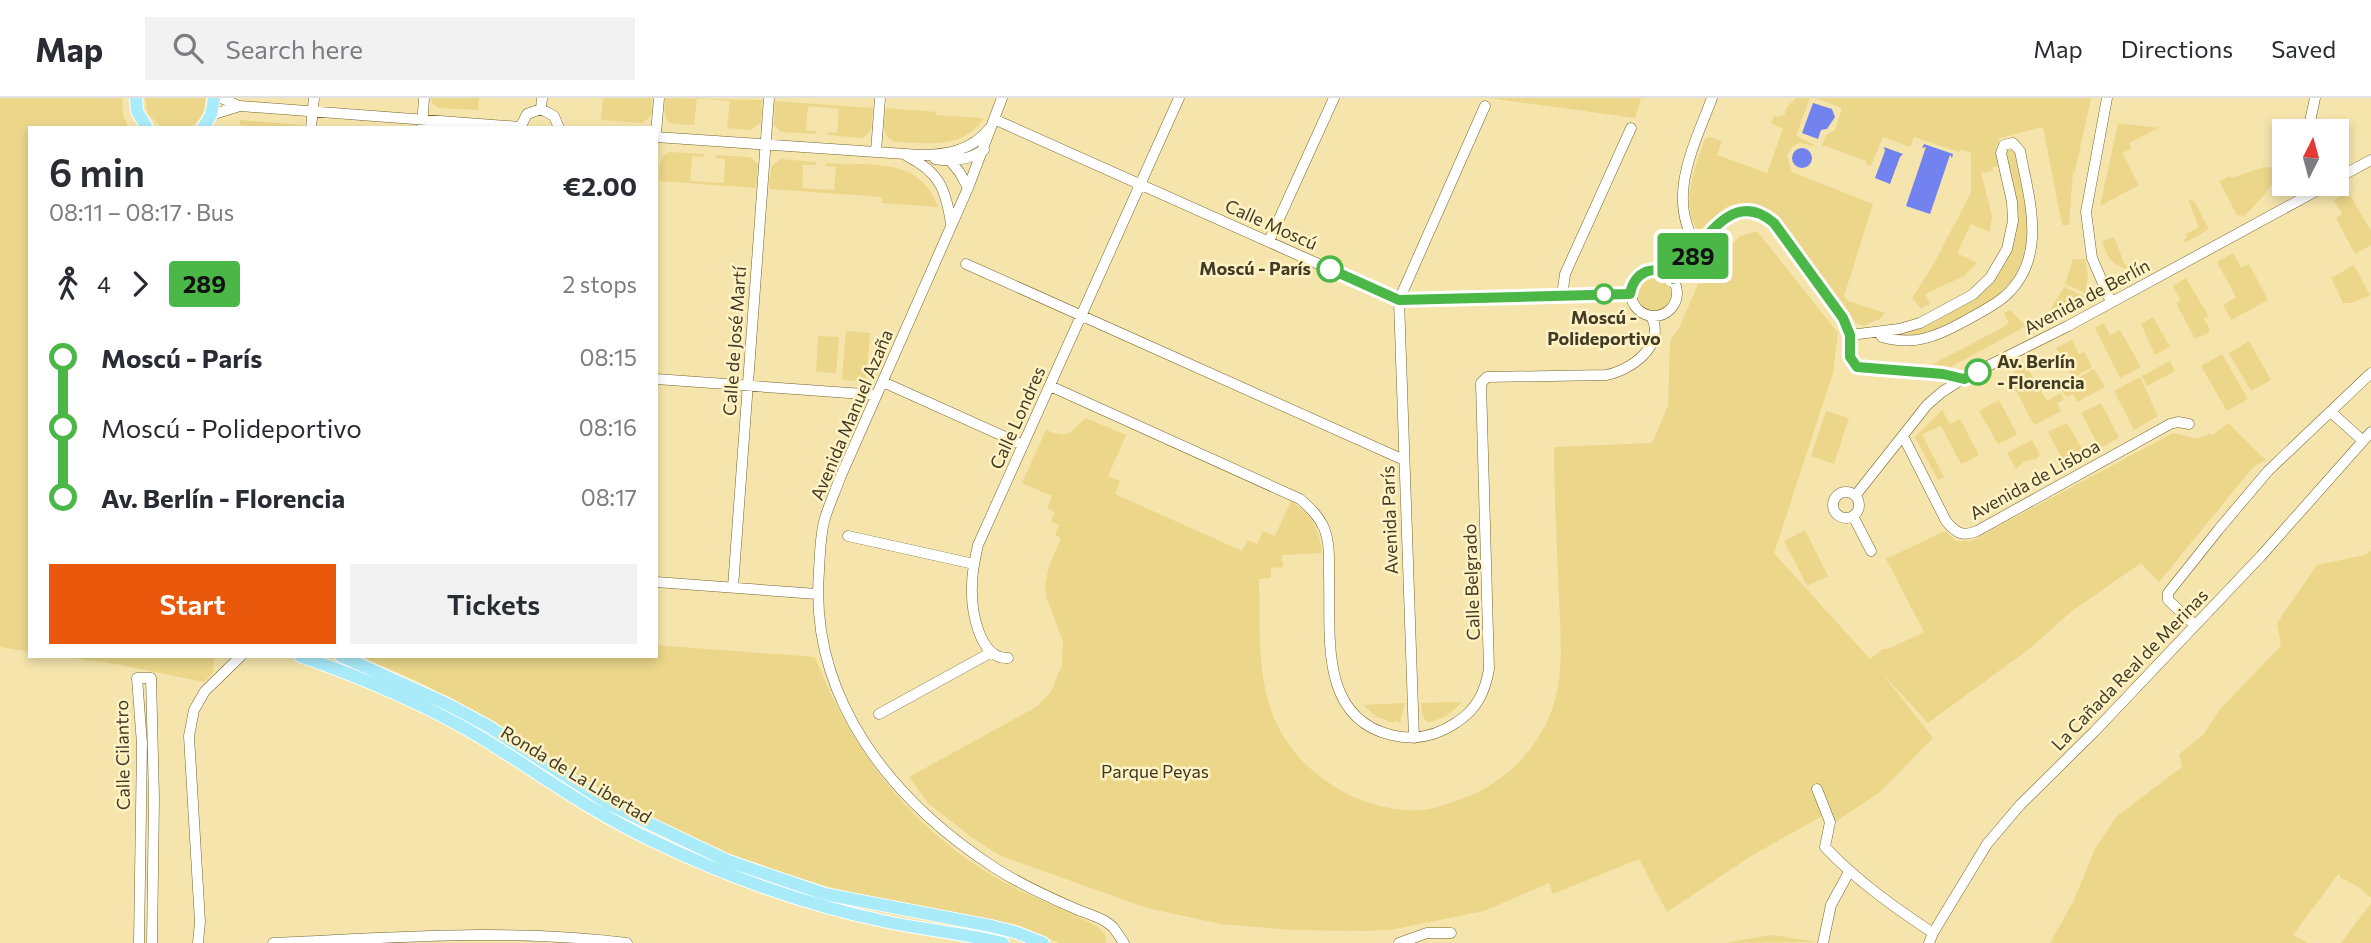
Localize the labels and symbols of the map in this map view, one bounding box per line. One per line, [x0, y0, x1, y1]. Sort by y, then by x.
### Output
north arrow [2272, 119, 2348, 196]
street label: Calle Moscú [1222, 194, 1321, 254]
line badge: 289 [1653, 233, 1733, 279]
street label: Avenida de Berlín [2020, 254, 2153, 339]
marker: Moscú - París [1317, 256, 1343, 282]
place label: Moscú - París [1199, 257, 1311, 279]
street label: Calle de José Martí [718, 264, 750, 416]
marker: Moscú - Polideportivo [1594, 284, 1614, 304]
place label: Moscú - Polideportivo [1547, 306, 1661, 349]
street label: Avenida Manuel Azaña [805, 326, 897, 503]
place label: Av. Berlín - Florencia [1997, 350, 2084, 393]
marker: Av. Berlín - Florencia [1965, 359, 1991, 385]
street label: Calle Londres [985, 363, 1050, 472]
street label: Avenida de Lisboa [1965, 434, 2104, 524]
street label: Avenida París [1376, 465, 1402, 575]
street label: Calle Belgrado [1458, 523, 1484, 641]
street label: La Cañada Real de Merinas [2046, 584, 2212, 755]
street label: Calle Cilantro [110, 700, 134, 810]
street label: Ronda de La Libertad [497, 720, 656, 828]
park label: Parque Peyas [1101, 760, 1209, 782]

